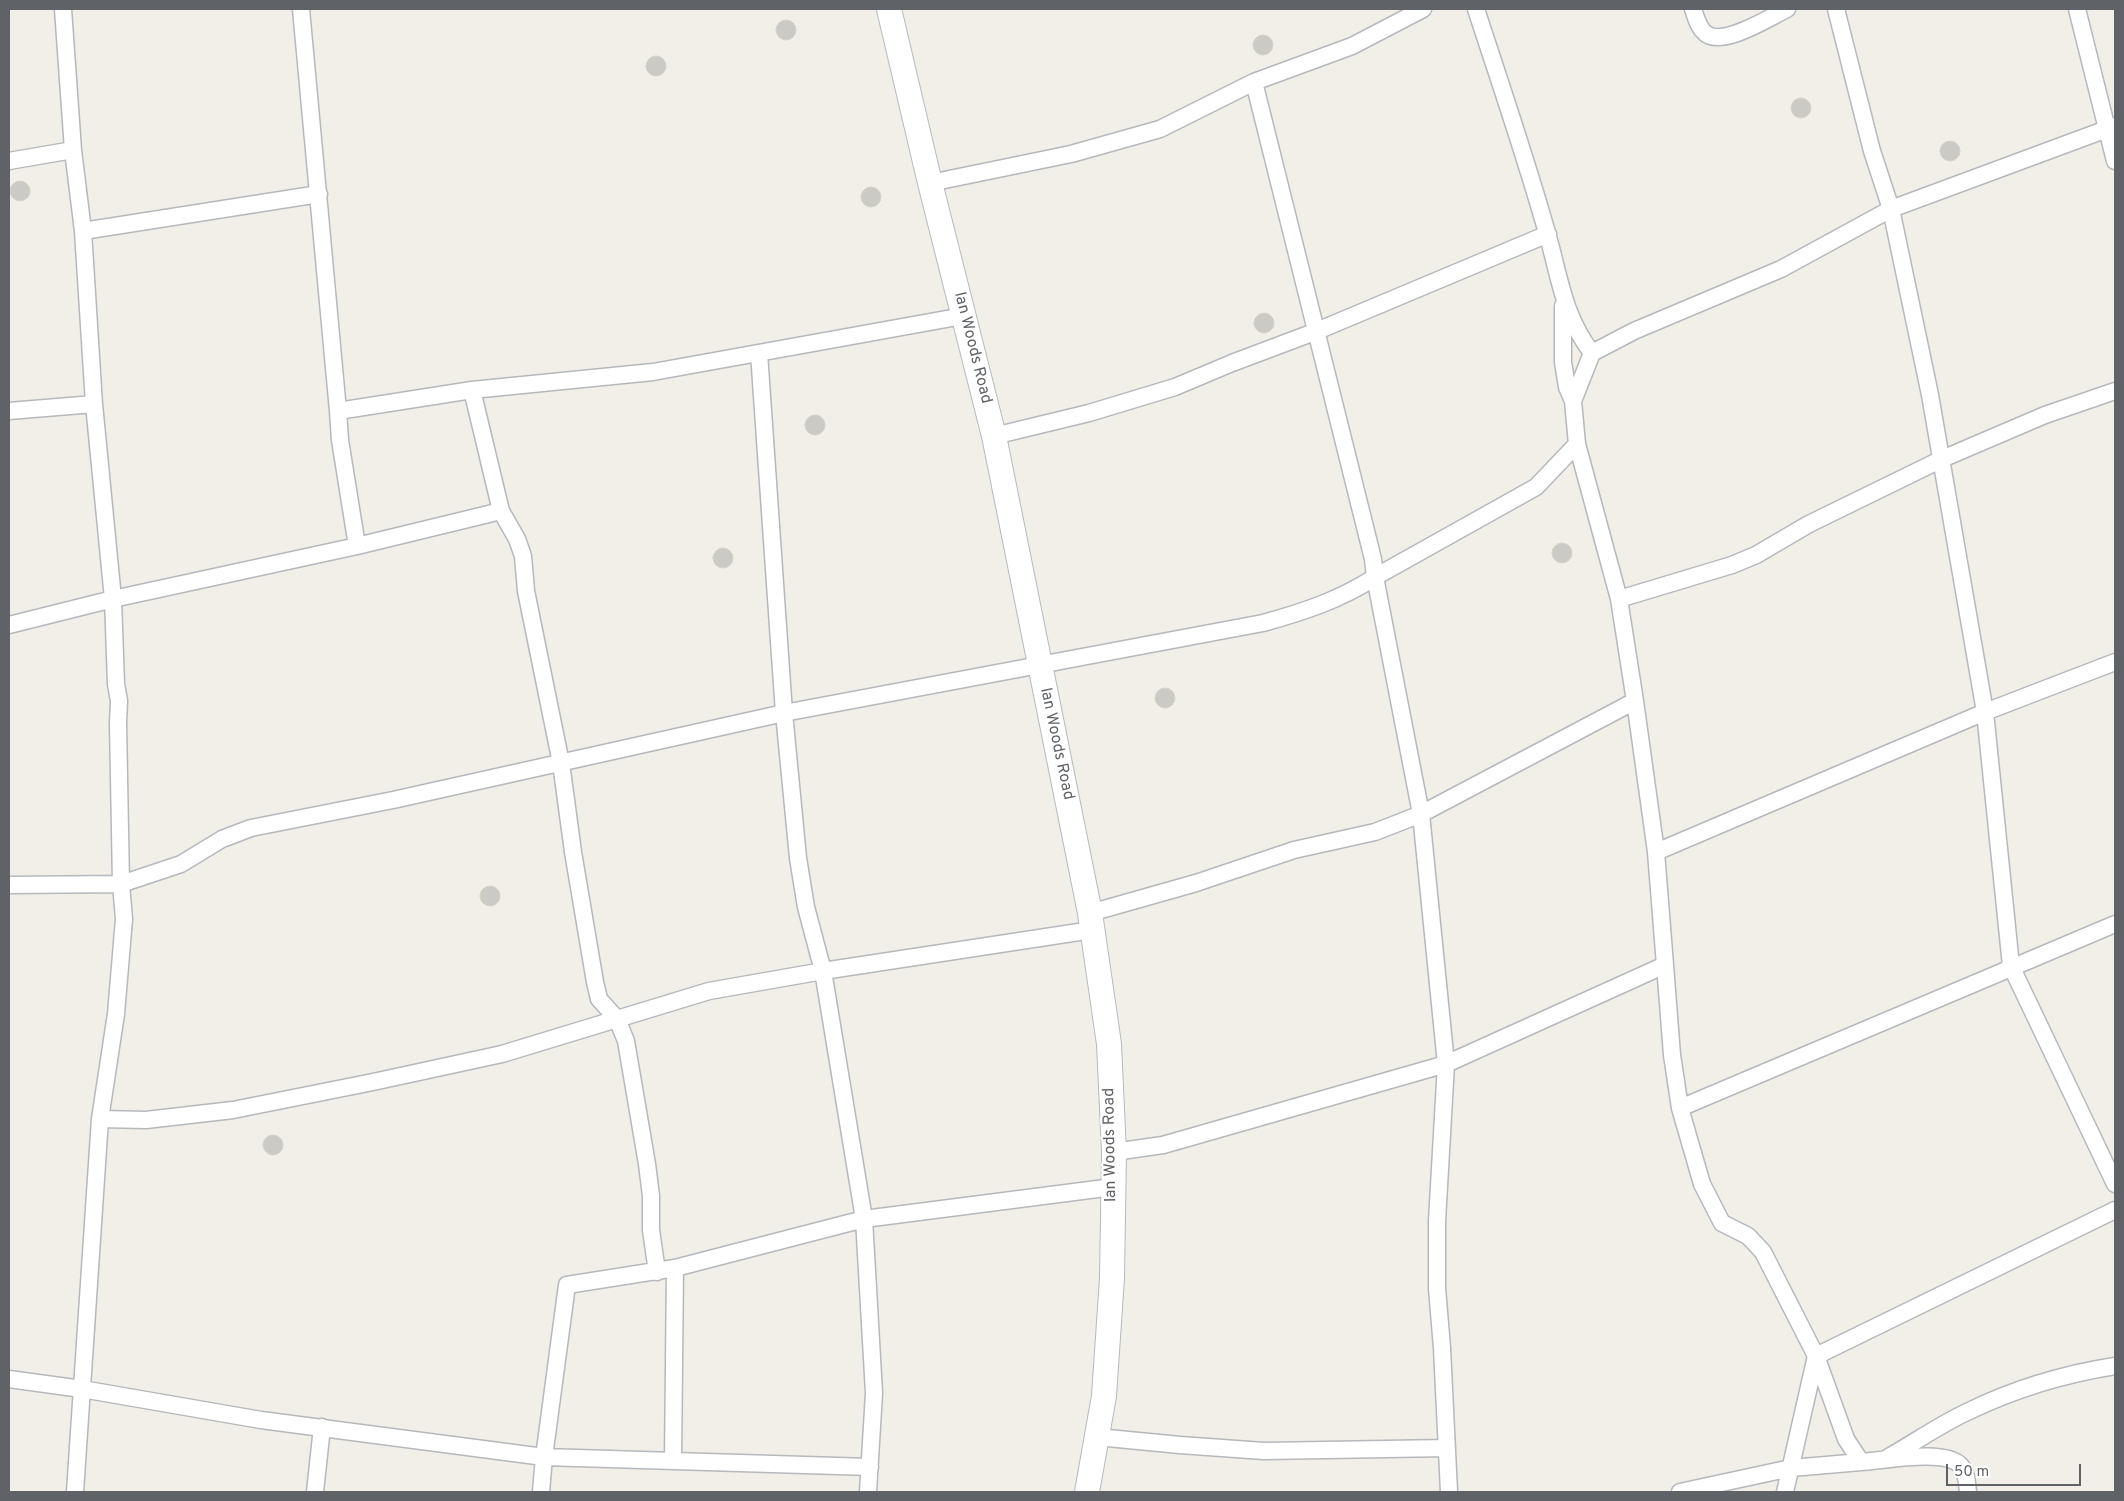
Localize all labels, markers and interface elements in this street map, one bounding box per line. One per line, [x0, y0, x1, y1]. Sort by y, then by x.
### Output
street label: Ian Woods Road [949, 290, 995, 406]
street label: Ian Woods Road [1035, 686, 1077, 802]
street label: Ian Woods Road [1100, 1088, 1122, 1202]
scale bar [1949, 1454, 2084, 1486]
text: 50 m [1954, 1463, 1989, 1482]

